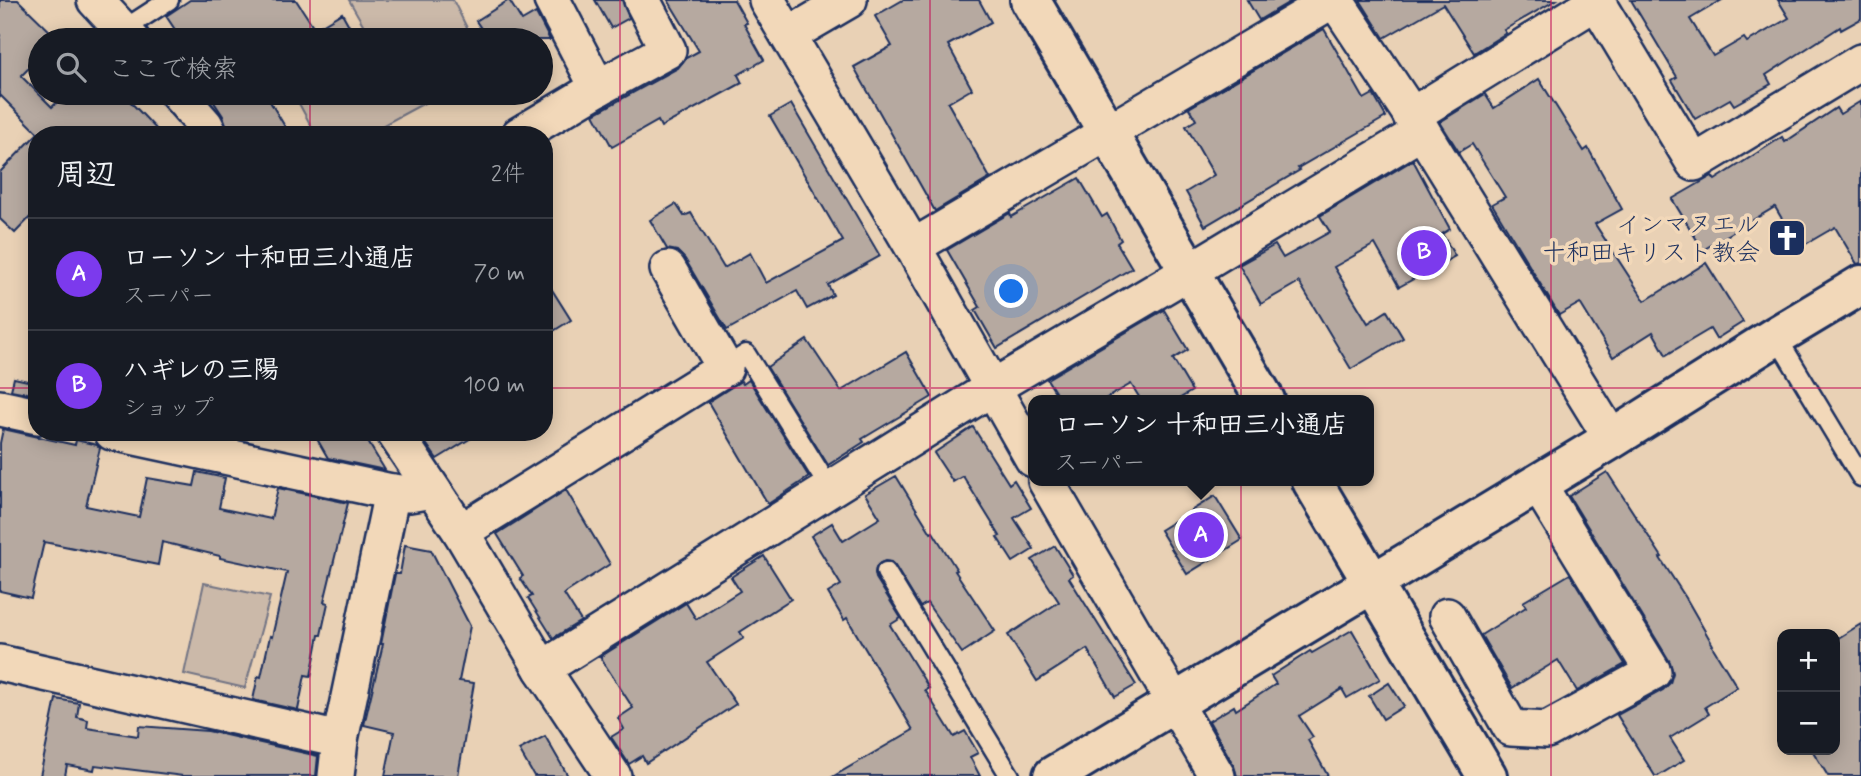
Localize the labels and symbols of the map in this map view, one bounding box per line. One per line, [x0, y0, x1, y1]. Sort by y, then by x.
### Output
place label: インマヌエル 十和田キリスト教会 [1542, 210, 1760, 269]
church icon: インマヌエル 十和田キリスト教会 [1766, 217, 1808, 259]
pin: B [1401, 227, 1447, 279]
your location [994, 274, 1028, 308]
pin: A [1178, 509, 1224, 561]

